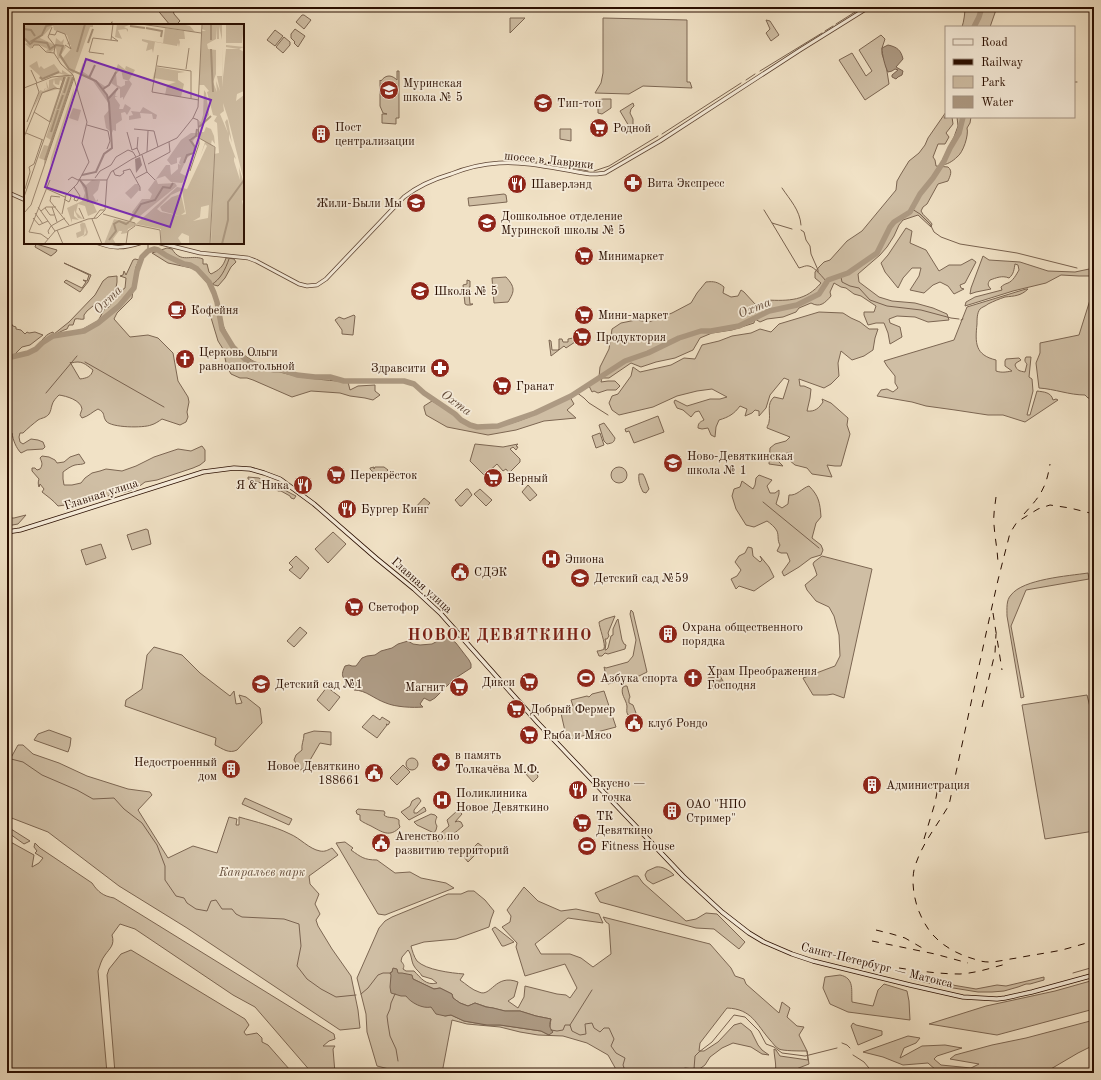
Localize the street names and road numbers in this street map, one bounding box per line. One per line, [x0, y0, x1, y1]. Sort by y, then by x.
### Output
street label: шоссе в Лаврики [504, 150, 594, 172]
street label: Главная улица [63, 477, 140, 513]
street label: Главная улица [389, 555, 454, 616]
street label: Санкт-Петербург — Матокса [799, 941, 954, 991]

